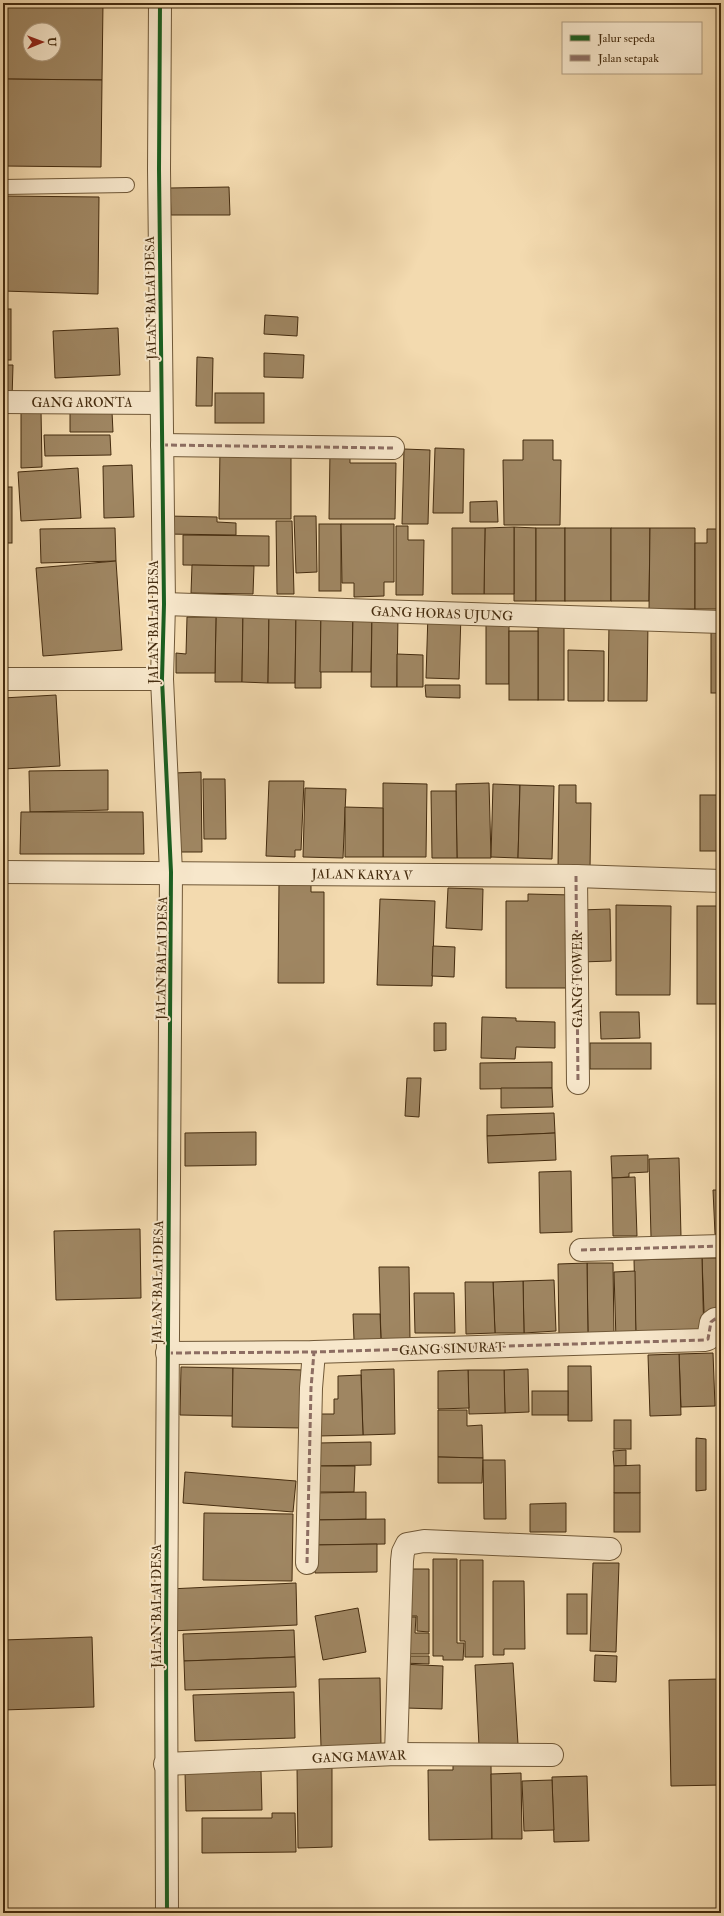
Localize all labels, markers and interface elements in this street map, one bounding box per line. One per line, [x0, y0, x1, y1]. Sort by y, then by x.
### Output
north arrow [22, 22, 62, 62]
legend [562, 22, 702, 74]
text: Jalur sepeda [597, 31, 656, 46]
text: U [45, 37, 58, 47]
text: Jalan setapak [597, 51, 659, 66]
street label: JALAN BALAI DESA [142, 235, 160, 361]
street label: GANG ARONTA [31, 395, 133, 411]
street label: JALAN BALAI DESA [146, 559, 162, 685]
street label: GANG HORAS UJUNG [371, 604, 513, 624]
street label: JALAN KARYA V [310, 866, 413, 884]
street label: JALAN BALAI DESA [153, 895, 171, 1021]
street label: GANG TOWER [570, 931, 586, 1028]
street label: JALAN BALAI DESA [149, 1219, 167, 1345]
street label: GANG SINURAT [399, 1339, 506, 1359]
street label: JALAN BALAI DESA [149, 1543, 165, 1669]
street label: GANG MAWAR [312, 1747, 407, 1767]

